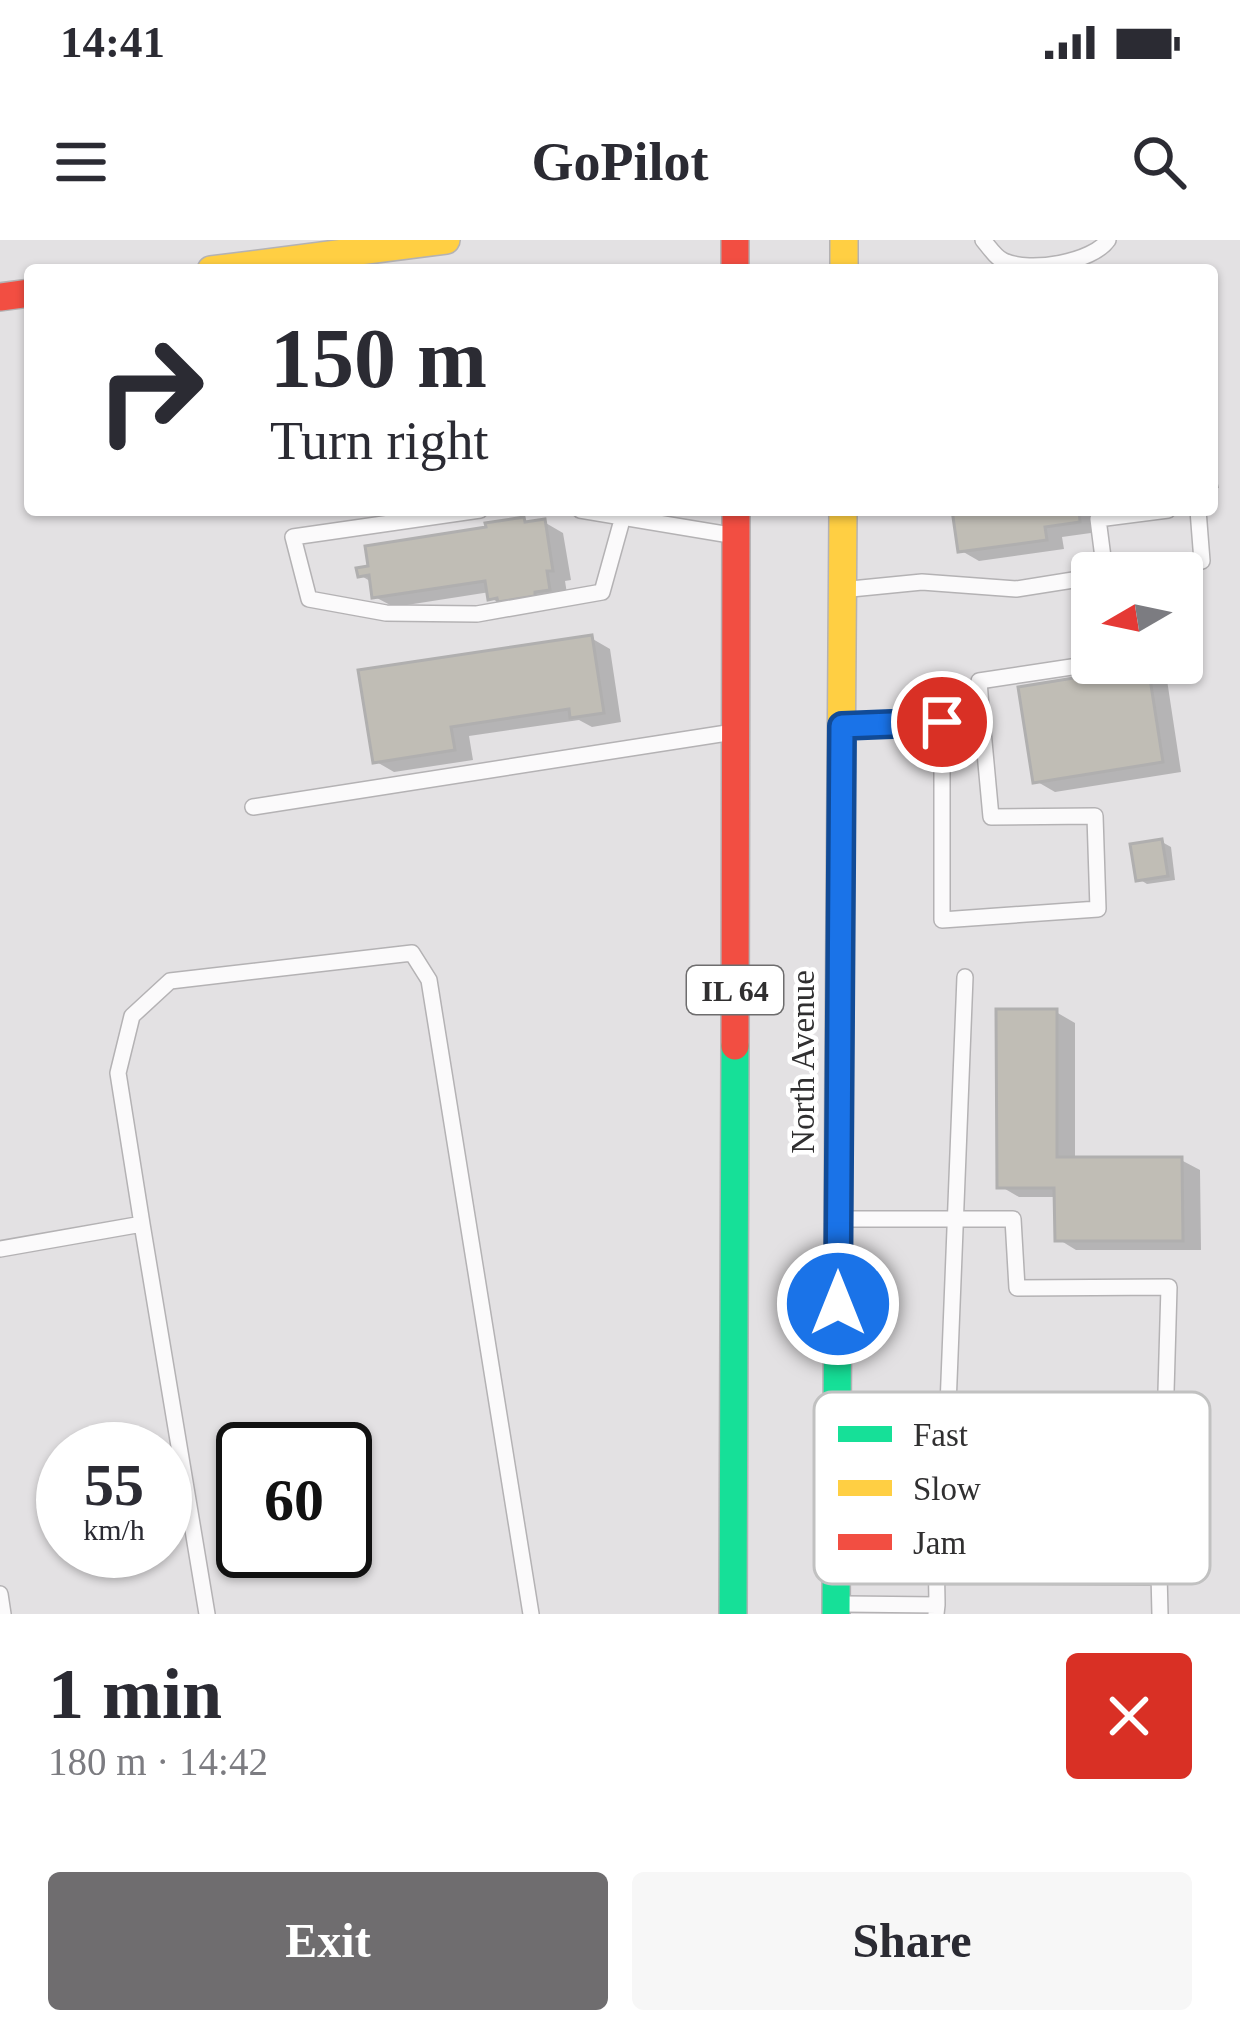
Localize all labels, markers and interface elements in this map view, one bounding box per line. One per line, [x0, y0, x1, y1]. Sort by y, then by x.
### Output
text: 14:41 [60, 17, 165, 67]
icon: menu [48, 129, 114, 195]
icon: search [1126, 129, 1192, 195]
text: GoPilot [532, 132, 708, 192]
icon: right [72, 312, 228, 468]
text: 150 m [270, 312, 487, 405]
text: Turn right [270, 411, 489, 471]
north arrow [1071, 552, 1203, 684]
map controls [1071, 552, 1203, 684]
pin [891, 671, 993, 773]
icon: arrive [909, 689, 975, 755]
road number: IL 64 [687, 966, 783, 1014]
street label: North Avenue [785, 970, 821, 1154]
position arrow [775, 1241, 901, 1367]
legend [814, 1392, 1210, 1584]
text: Fast [913, 1417, 968, 1453]
speed limit sign: 60 [216, 1422, 372, 1578]
text: 55 [84, 1452, 144, 1518]
text: Slow [913, 1471, 981, 1507]
text: km/h [83, 1513, 145, 1546]
text: Jam [913, 1525, 966, 1561]
button: close [1066, 1653, 1192, 1779]
text: 1 min [48, 1654, 222, 1734]
text: 180 m · 14:42 [48, 1740, 268, 1783]
button: Exit [48, 1872, 608, 2010]
button: Share [632, 1872, 1192, 2010]

